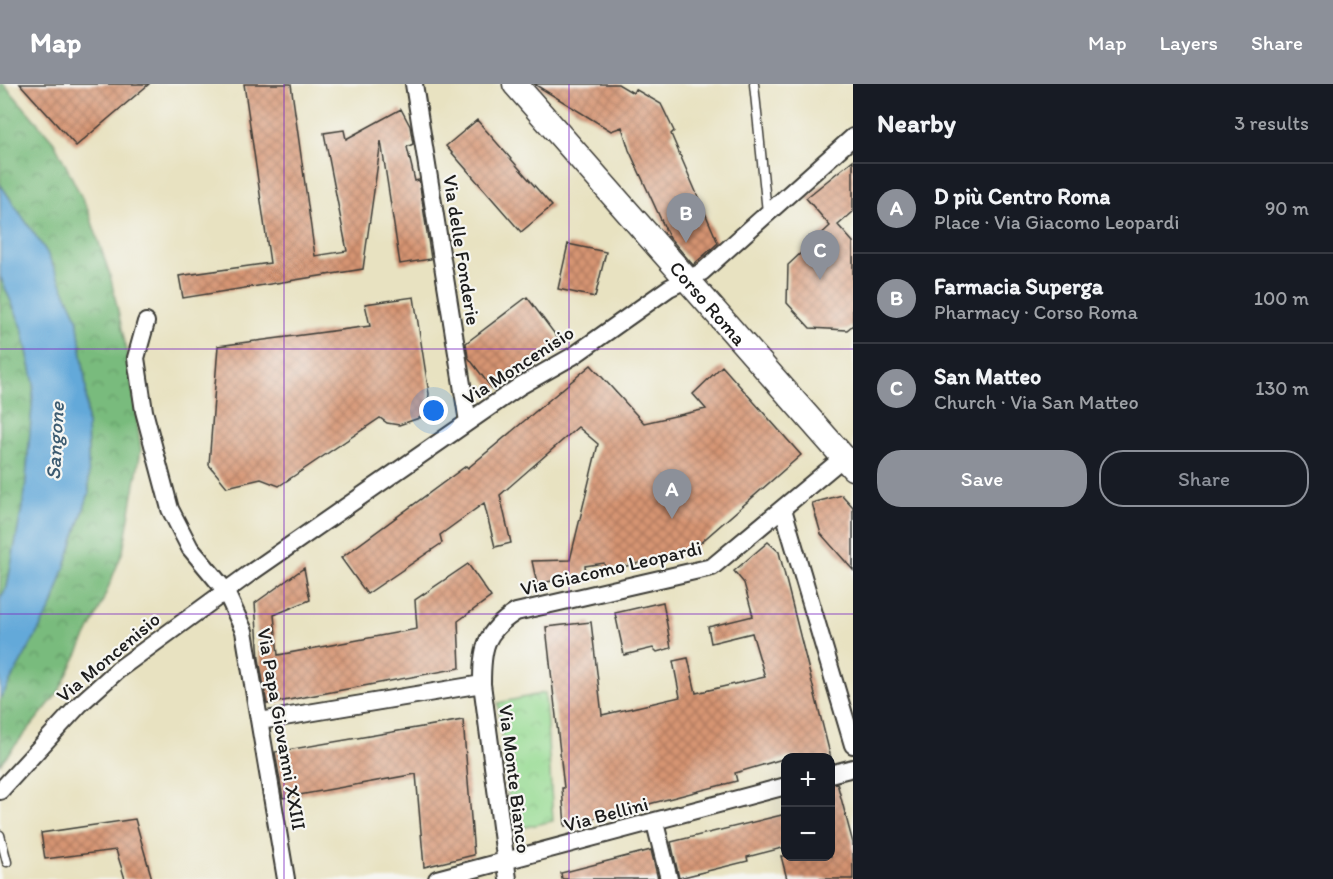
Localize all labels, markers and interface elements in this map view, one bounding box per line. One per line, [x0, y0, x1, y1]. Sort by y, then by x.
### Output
text: Map [30, 25, 81, 59]
text: Map [1088, 30, 1127, 55]
text: Layers [1160, 30, 1218, 55]
text: Share [1251, 30, 1303, 55]
text: Nearby [877, 107, 956, 139]
text: 3 results [1234, 111, 1309, 135]
street label: Via delle Fonderie [438, 173, 486, 327]
text: D più Centro Roma [934, 183, 1110, 210]
pin: B [666, 194, 706, 243]
text: A [890, 196, 903, 220]
text: 90 m [1265, 196, 1309, 220]
text: Place · Via Giacomo Leopardi [934, 210, 1179, 234]
pin: C [800, 230, 840, 280]
street label: Corso Roma [664, 256, 752, 351]
text: Farmacia Superga [934, 273, 1103, 300]
text: B [890, 286, 903, 310]
text: 100 m [1254, 286, 1309, 310]
text: Pharmacy · Corso Roma [934, 300, 1138, 324]
street label: Via Moncenisio [458, 320, 578, 410]
text: San Matteo [934, 363, 1041, 390]
text: C [890, 376, 903, 400]
text: 130 m [1255, 376, 1309, 400]
text: Church · Via San Matteo [934, 390, 1139, 414]
your location [419, 396, 448, 425]
water label: Sangone [40, 401, 69, 481]
button: Save [877, 450, 1087, 507]
button: Share [1099, 450, 1309, 507]
pin: A [652, 470, 692, 519]
street label: Via Giacomo Leopardi [518, 535, 704, 601]
street label: Via Moncenisio [51, 607, 165, 707]
street label: Via Papa Giovanni XXIII [252, 626, 312, 832]
street label: Via Monte Bianco [494, 703, 536, 855]
map controls [781, 753, 835, 861]
button: + [781, 753, 835, 807]
street label: Via Bellini [561, 791, 651, 837]
button: − [781, 807, 835, 861]

